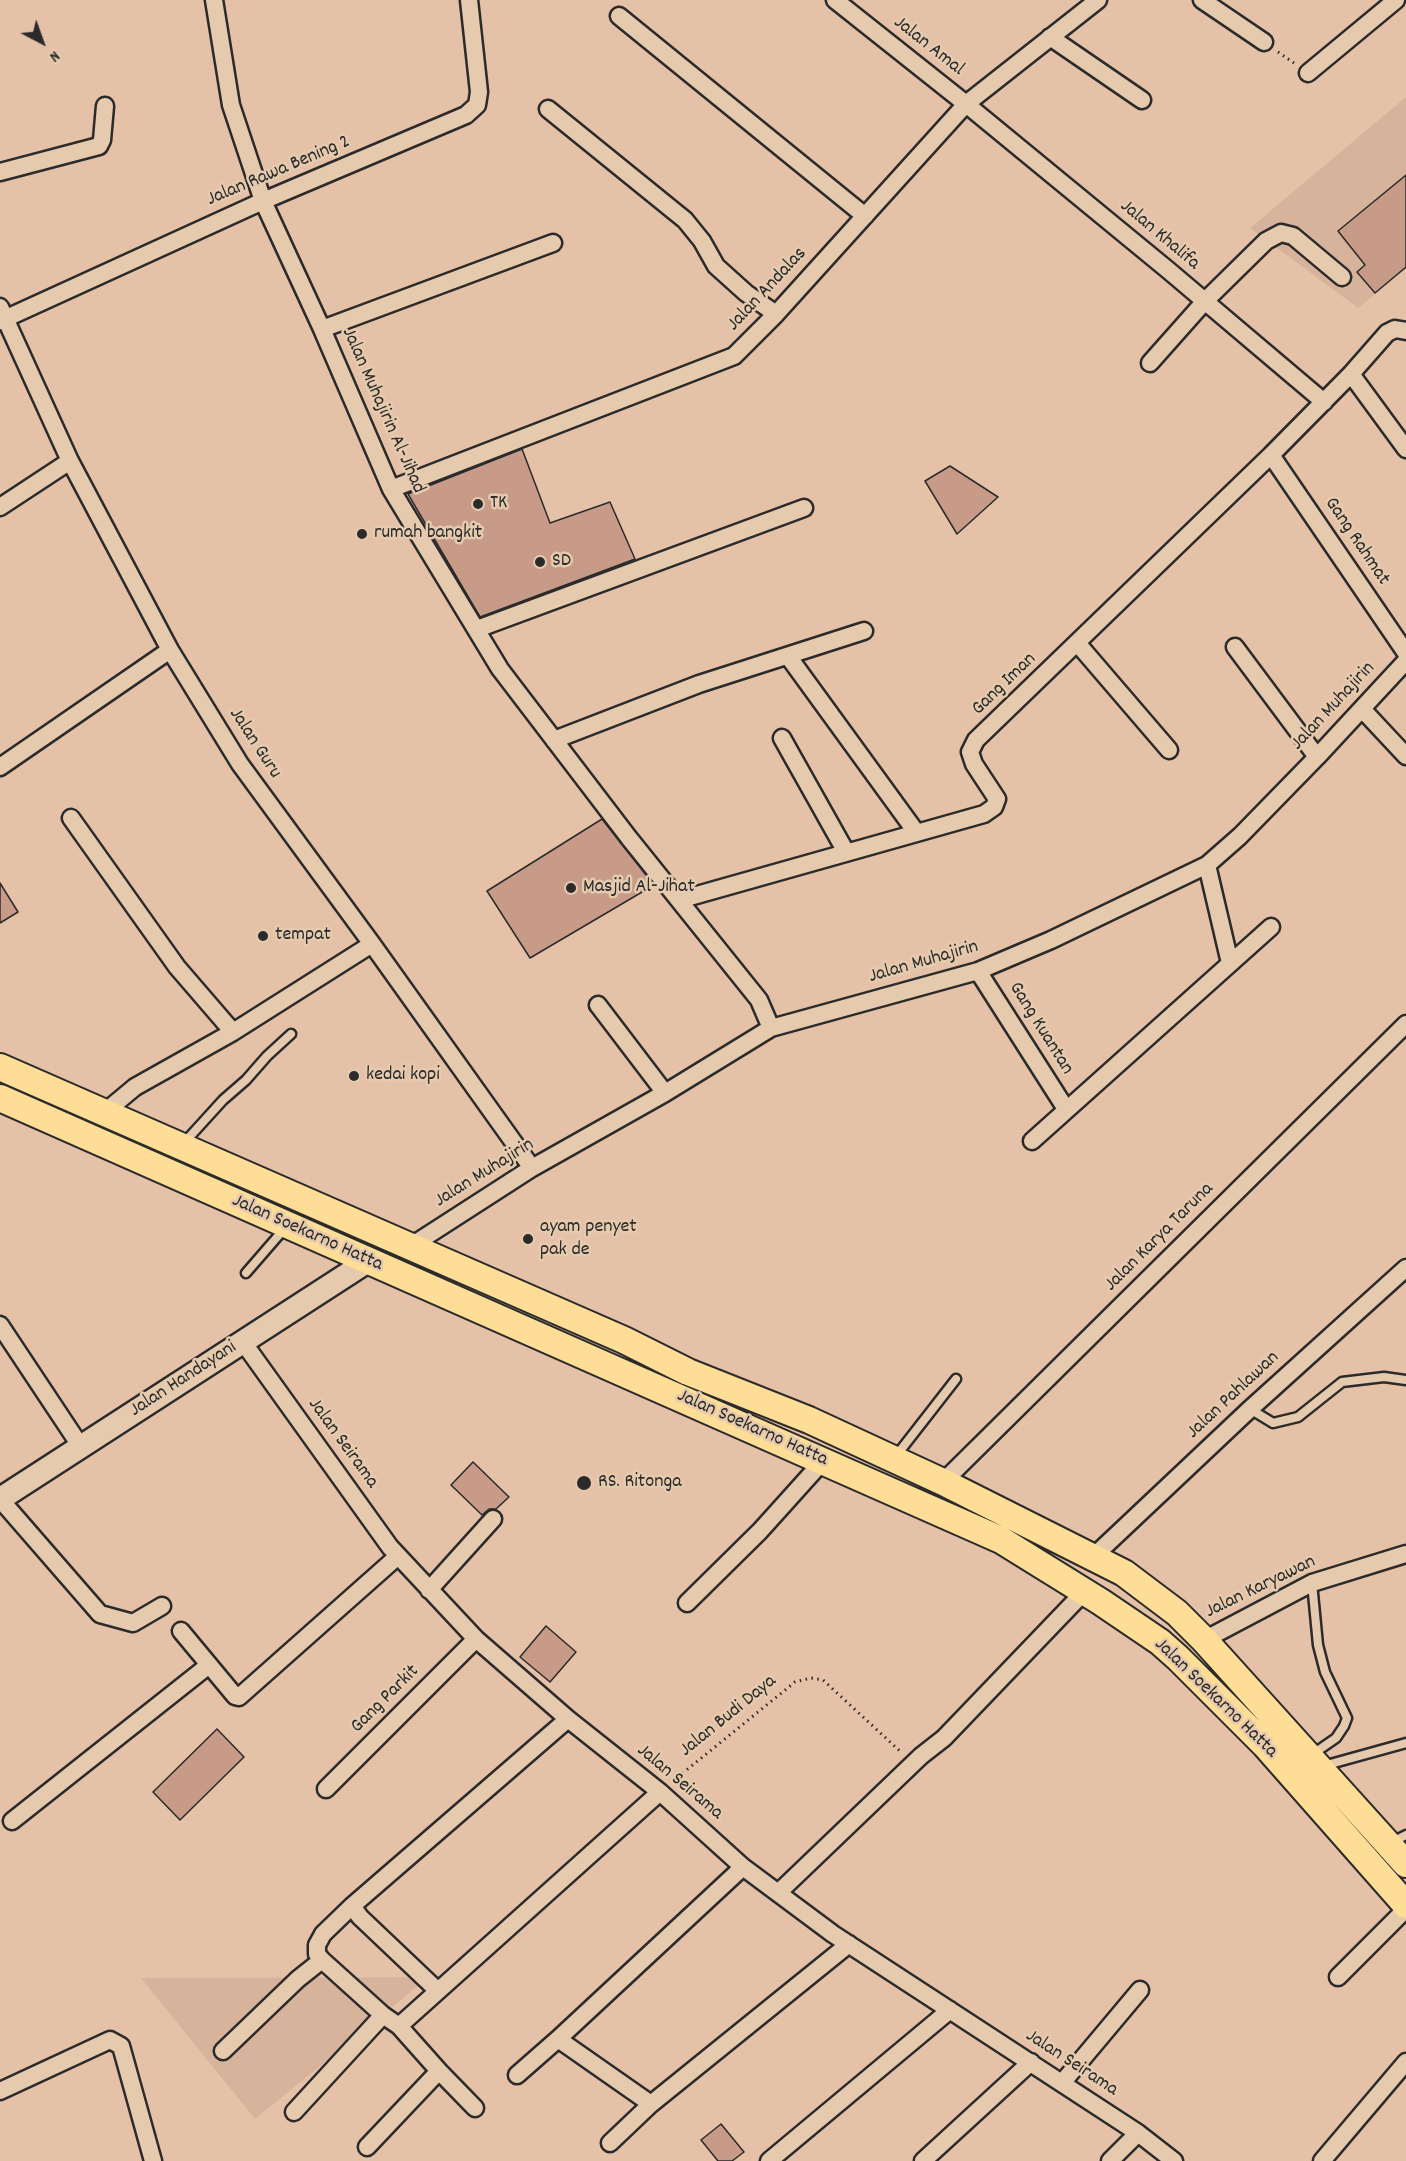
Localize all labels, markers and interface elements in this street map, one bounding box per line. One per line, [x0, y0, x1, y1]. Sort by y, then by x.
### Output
north arrow [12, 12, 72, 72]
street label: Jalan Amal [888, 12, 968, 82]
text: N [44, 45, 65, 67]
street label: Jalan Rawa Bening 2 [204, 131, 354, 213]
street label: Jalan Khalifa [1114, 196, 1204, 276]
street label: Jalan Andalas [723, 243, 813, 337]
street label: Jalan Muhajirin Al-Jihad [335, 325, 429, 497]
place label: TK [490, 492, 507, 516]
street label: Gang Rahmat [1318, 493, 1394, 591]
marker: TK [471, 497, 485, 511]
place label: rumah bangkit [374, 522, 482, 546]
marker: rumah bangkit [355, 527, 369, 541]
place label: SD [552, 550, 571, 574]
marker: SD [533, 555, 547, 569]
street label: Gang Iman [968, 648, 1042, 722]
street label: Jalan Muhajirin [1287, 658, 1381, 756]
street label: Jalan Guru [222, 704, 286, 784]
place label: Masjid Al-Jihat [583, 876, 695, 900]
marker: Masjid Al-Jihat [564, 881, 578, 895]
place label: tempat [275, 924, 331, 948]
marker: tempat [256, 929, 270, 943]
street label: Jalan Muhajirin [867, 936, 981, 990]
street label: Gang Kuantan [1002, 978, 1078, 1080]
place label: kedai kopi [366, 1064, 440, 1088]
marker: kedai kopi [347, 1069, 361, 1083]
street label: Jalan Muhajirin [431, 1134, 539, 1214]
street label: Jalan Karya Taruna [1100, 1178, 1220, 1298]
street label: Jalan Soekarno Hatta [228, 1190, 386, 1278]
place label: ayam penyet pak de [540, 1216, 637, 1263]
marker: ayam penyet pak de [521, 1232, 535, 1246]
street label: Jalan Handayani [126, 1337, 242, 1423]
street label: Jalan Pahlawan [1183, 1347, 1285, 1445]
street label: Jalan Soekarno Hatta [673, 1385, 831, 1473]
street label: Jalan Seirama [301, 1394, 383, 1494]
place label: RS. Ritonga [598, 1471, 682, 1495]
marker: RS. Ritonga [575, 1474, 593, 1492]
street label: Jalan Karyawan [1202, 1551, 1320, 1625]
street label: Jalan Soekarno Hatta [1148, 1634, 1282, 1764]
street label: Gang Parkit [347, 1661, 425, 1739]
street label: Jalan Budi Daya [676, 1671, 782, 1763]
street label: Jalan Seirama [631, 1740, 727, 1826]
street label: Jalan Seirama [1020, 2025, 1122, 2103]

